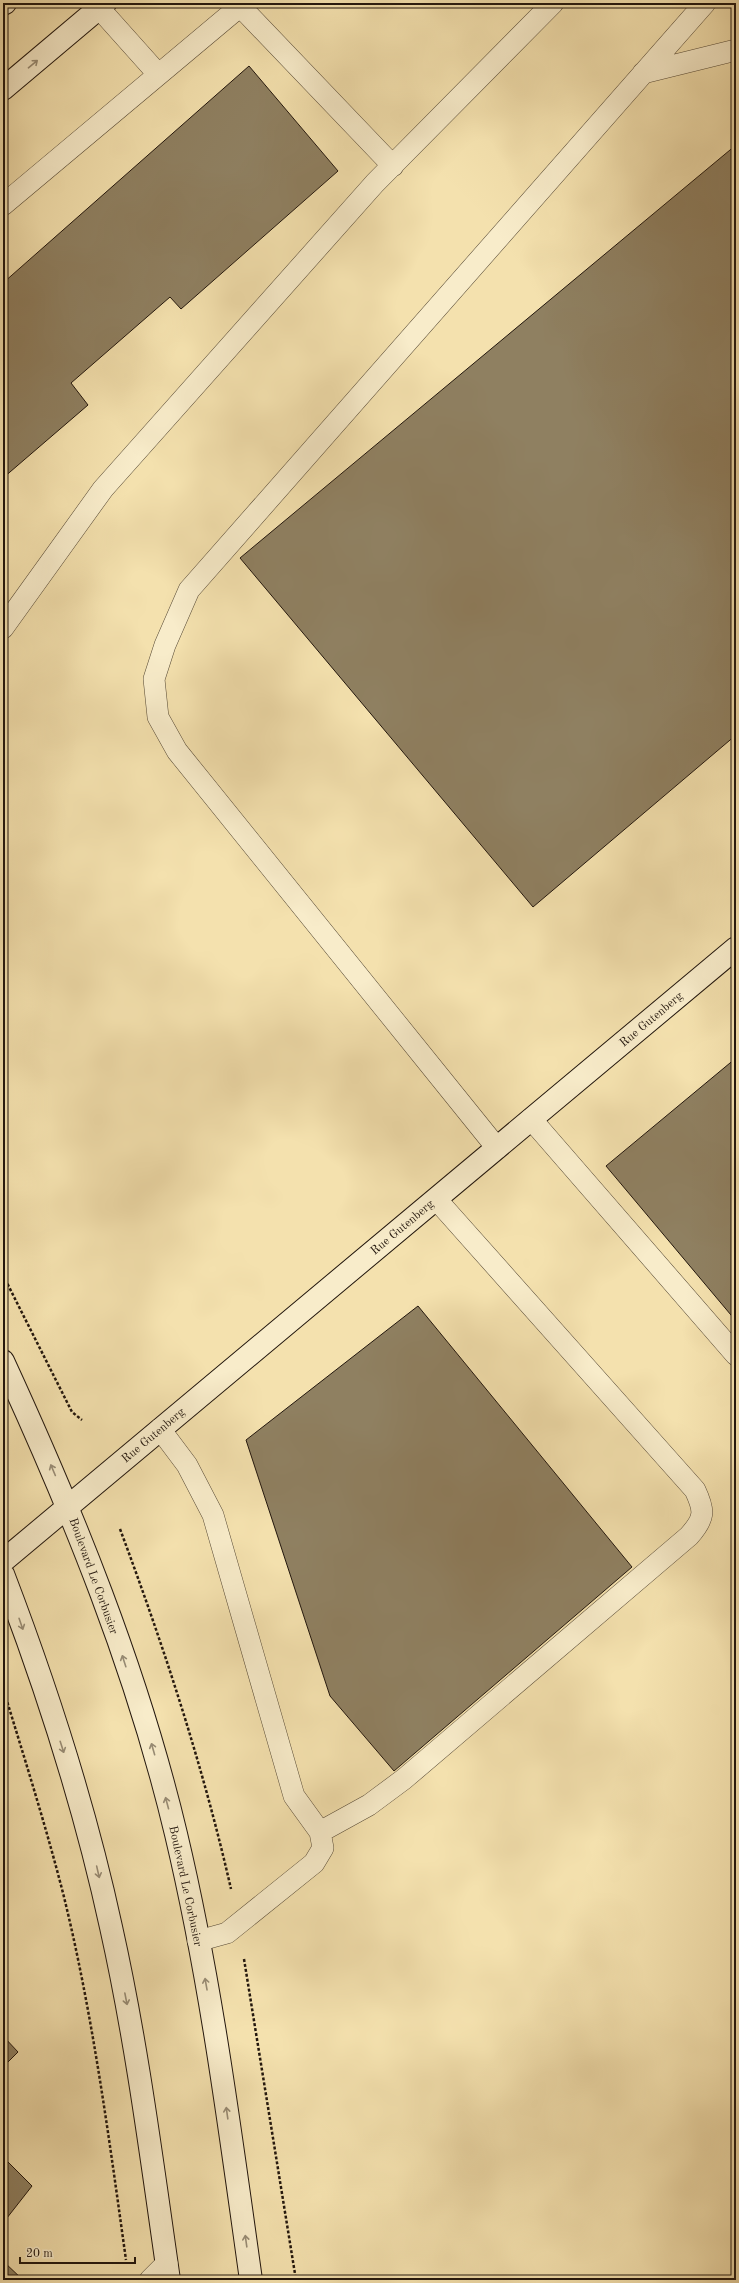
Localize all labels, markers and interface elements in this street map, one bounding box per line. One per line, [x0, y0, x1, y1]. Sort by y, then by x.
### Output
one-way arrow [27, 60, 38, 69]
street label: Rue Gutenberg [618, 990, 686, 1049]
street label: Rue Gutenberg [369, 1198, 437, 1257]
street label: Rue Gutenberg [120, 1406, 188, 1465]
one-way arrow [48, 1464, 56, 1476]
street label: Boulevard Le Corbusier [66, 1516, 120, 1636]
one-way arrow [18, 1617, 25, 1630]
one-way arrow [120, 1654, 127, 1667]
one-way arrow [59, 1741, 67, 1753]
one-way arrow [149, 1743, 156, 1756]
one-way arrow [163, 1796, 171, 1809]
street label: Boulevard Le Corbusier [166, 1825, 204, 1948]
one-way arrow [95, 1865, 103, 1878]
one-way arrow [202, 1978, 210, 1991]
one-way arrow [122, 1992, 130, 2005]
one-way arrow [223, 2107, 231, 2120]
one-way arrow [242, 2235, 250, 2248]
scale bar [20, 2239, 135, 2265]
text: 20 m [26, 2248, 53, 2260]

